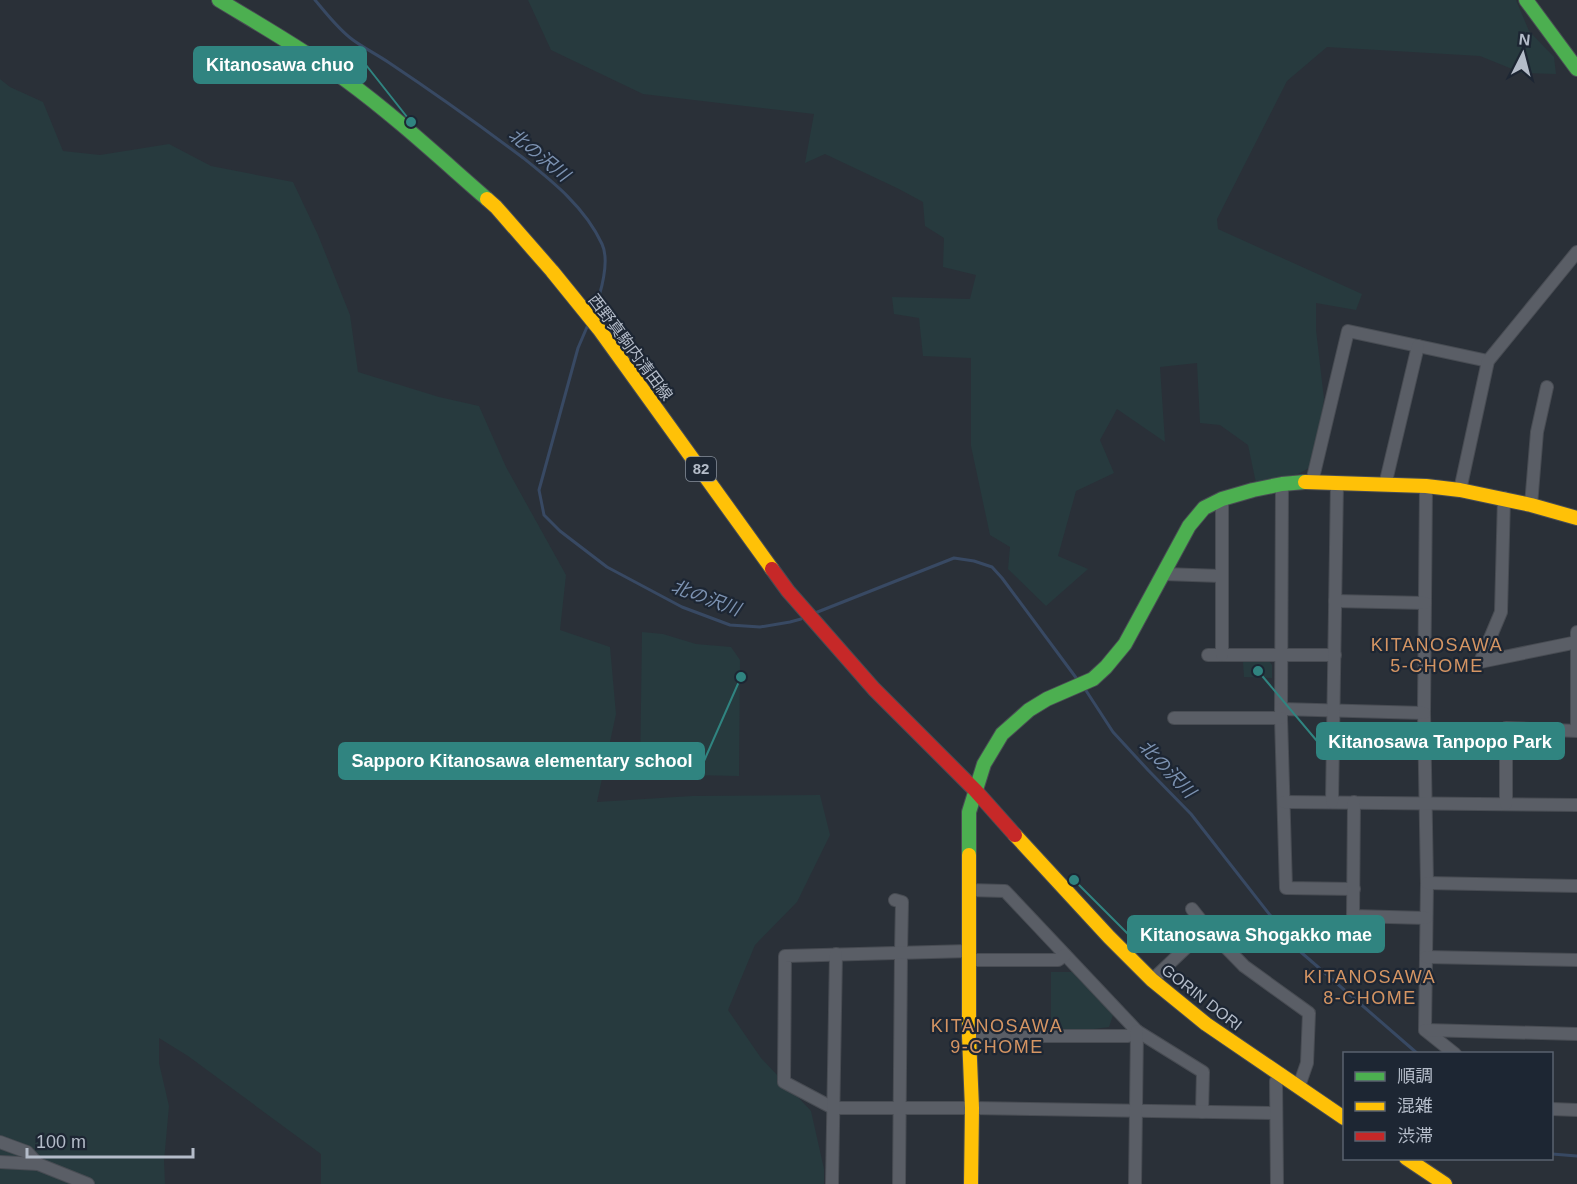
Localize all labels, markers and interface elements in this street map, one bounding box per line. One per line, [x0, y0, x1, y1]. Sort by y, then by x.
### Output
north arrow [1493, 24, 1553, 84]
text: N [1518, 31, 1531, 49]
callout: Kitanosawa chuo [194, 47, 366, 83]
text: Kitanosawa chuo [206, 55, 354, 75]
water label: 北の沢川 [505, 125, 575, 187]
street label: 西野真駒内清田線 [585, 291, 676, 404]
road number: 82 [686, 457, 716, 481]
water label: 北の沢川 [669, 576, 745, 620]
district label: KITANOSAWA 5-CHOME [1371, 635, 1503, 676]
callout: Kitanosawa Tanpopo Park [1317, 723, 1564, 759]
text: Kitanosawa Tanpopo Park [1328, 732, 1553, 752]
water label: 北の沢川 [1135, 736, 1201, 803]
callout: Sapporo Kitanosawa elementary school [339, 743, 704, 779]
text: Sapporo Kitanosawa elementary school [351, 751, 693, 771]
callout: Kitanosawa Shogakko mae [1128, 916, 1384, 952]
text: Kitanosawa Shogakko mae [1140, 925, 1372, 945]
street label: GORIN DORI [1158, 961, 1245, 1034]
district label: KITANOSAWA 8-CHOME [1304, 967, 1436, 1008]
district label: KITANOSAWA 9-CHOME [931, 1016, 1063, 1057]
legend [1343, 1052, 1553, 1160]
text: 順調 [1397, 1066, 1433, 1086]
text: 混雑 [1397, 1096, 1433, 1116]
scale bar [27, 1121, 194, 1159]
text: 渋滞 [1397, 1126, 1433, 1146]
text: 100 m [36, 1132, 86, 1152]

